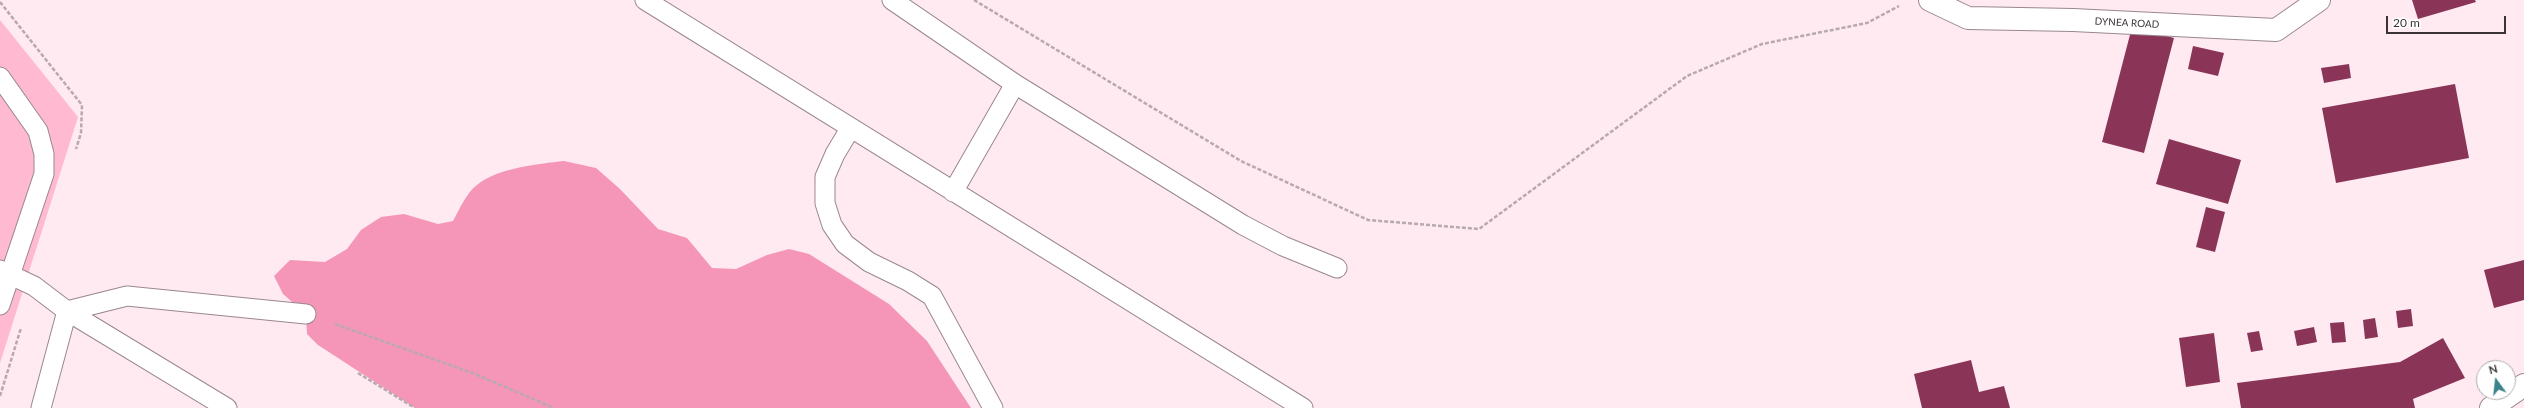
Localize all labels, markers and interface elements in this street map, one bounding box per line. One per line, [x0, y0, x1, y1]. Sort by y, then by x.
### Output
scale bar [2388, 8, 2508, 34]
street label: DYNEA ROAD [2094, 15, 2160, 31]
text: 20 m [2393, 15, 2420, 30]
north arrow [2476, 360, 2516, 400]
text: N [2487, 362, 2499, 376]

